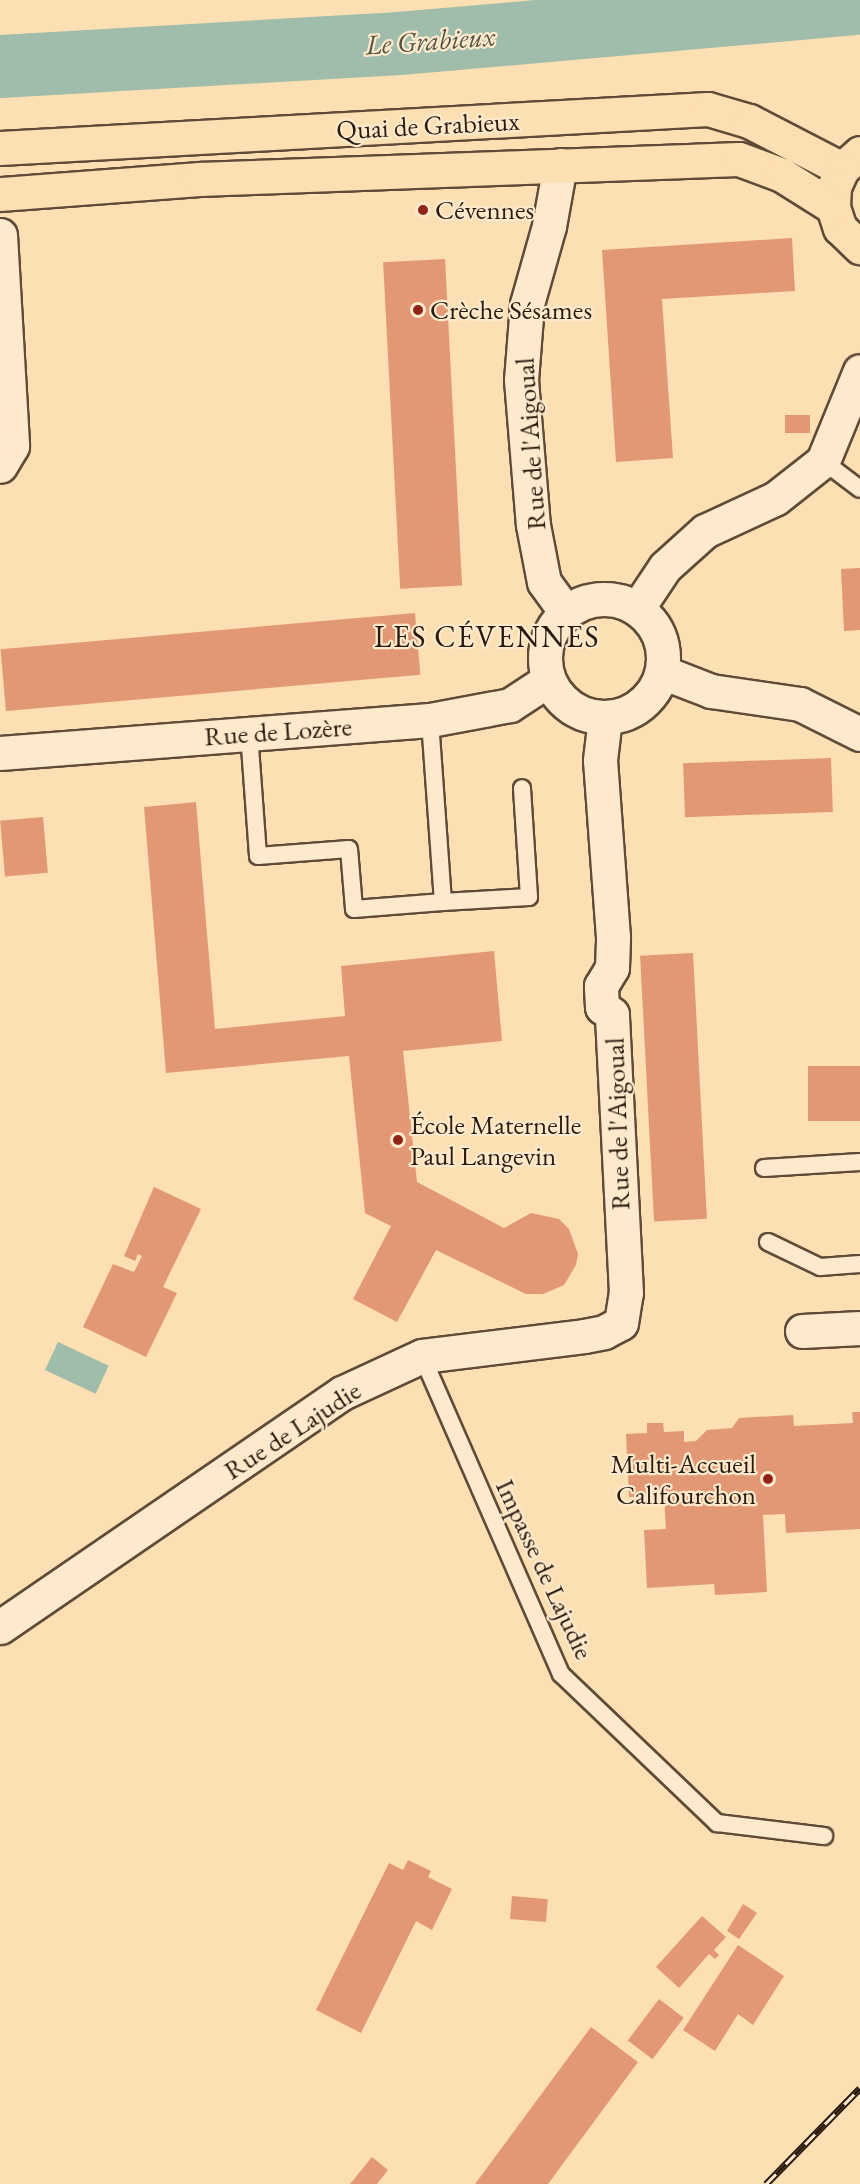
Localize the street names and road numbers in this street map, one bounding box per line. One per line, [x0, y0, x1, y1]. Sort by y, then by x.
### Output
street label: Quai de Grabieux [335, 104, 521, 146]
street label: Rue de l'Aigoual [508, 357, 552, 531]
street label: Rue de Lozère [203, 710, 353, 752]
street label: Rue de l'Aigoual [598, 1037, 636, 1211]
street label: Rue de Lajudie [218, 1374, 366, 1486]
street label: Impasse de Lajudie [489, 1474, 601, 1664]

